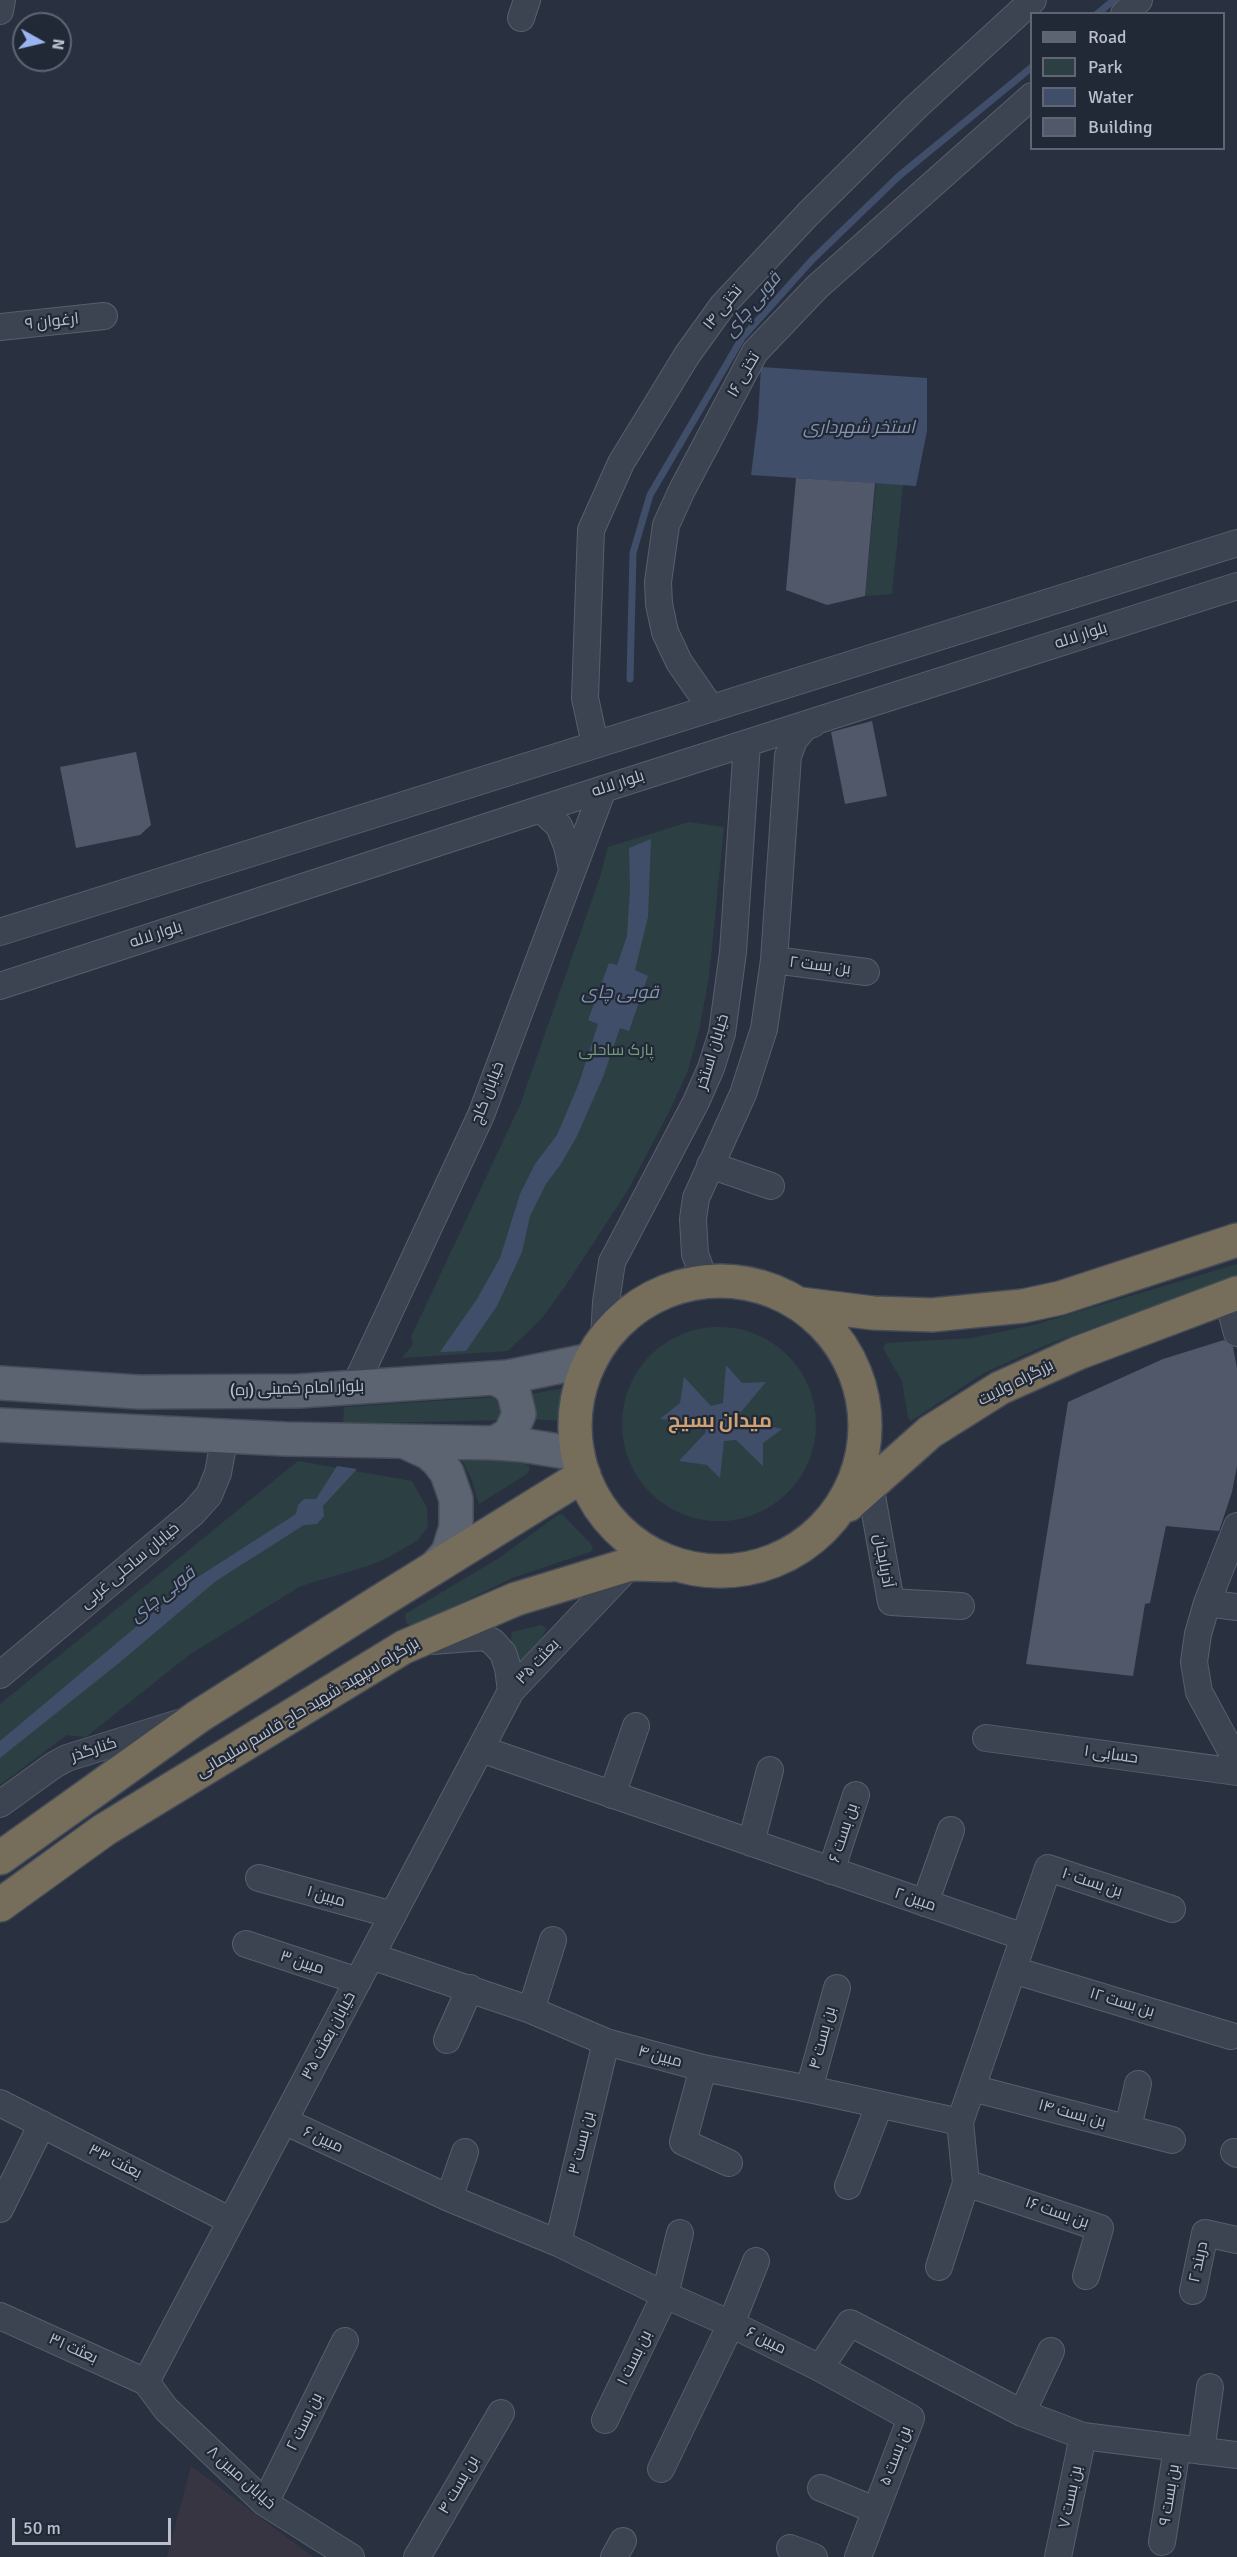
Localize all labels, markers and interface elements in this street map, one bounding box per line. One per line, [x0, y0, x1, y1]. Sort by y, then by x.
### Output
north arrow [12, 12, 72, 72]
legend [1030, 12, 1225, 150]
text: Road [1088, 26, 1127, 48]
text: N [47, 37, 69, 51]
text: Park [1088, 56, 1123, 78]
text: Water [1088, 86, 1133, 108]
text: Building [1088, 116, 1152, 138]
water label: قوبی چای [720, 268, 786, 342]
street label: تختی ۱۴ [699, 282, 747, 334]
street label: ارغوان ۹ [24, 310, 80, 334]
street label: تختی ۱۶ [723, 349, 765, 401]
water label: استخر شهرداری [803, 417, 915, 439]
street label: بلوار لاله [1052, 618, 1110, 654]
street label: بلوار لاله [589, 766, 647, 802]
street label: بلوار لاله [127, 917, 185, 953]
street label: بن بست ۲ [788, 953, 852, 979]
water label: قوبی چای [581, 982, 659, 1004]
street label: خیابان استخر [692, 1012, 734, 1092]
park label: پارک ساحلی [578, 1041, 654, 1061]
street label: خیابان کاج [467, 1059, 509, 1127]
street label: بزرگراه ولایت [975, 1356, 1057, 1410]
street label: بلوار امام خمینی (ره) [230, 1377, 364, 1401]
district label: میدان بسیج [668, 1410, 772, 1434]
street label: خیابان ساحلی غربی [76, 1519, 184, 1613]
street label: آذربایجان [869, 1532, 897, 1590]
water label: قوبی چای [126, 1563, 200, 1627]
street label: بزرگراه سپهبد شهید حاج قاسم سلیمانی [193, 1634, 423, 1782]
street label: بعثت ۳۵ [512, 1635, 564, 1689]
street label: کنارگذر [69, 1734, 119, 1766]
street label: حسابی ۱ [1083, 1742, 1139, 1768]
street label: بن بست ۶ [825, 1801, 863, 1865]
street label: بن بست ۱۰ [1059, 1864, 1125, 1902]
street label: مبین ۱ [304, 1882, 348, 1912]
street label: مبین ۲ [892, 1884, 938, 1916]
street label: مبین ۳ [278, 1947, 326, 1979]
street label: بن بست ۱۲ [1087, 1984, 1157, 2022]
street label: خیابان بعثت ۳۵ [298, 1989, 360, 2083]
street label: بن بست ۴ [805, 2004, 841, 2072]
street label: مبین ۴ [636, 2042, 684, 2072]
street label: بن بست ۱۴ [1036, 2096, 1108, 2132]
street label: بن بست ۳ [565, 2109, 599, 2177]
street label: مبین ۶ [300, 2122, 346, 2158]
street label: بعثت ۳۳ [85, 2140, 145, 2184]
street label: بن بست ۱۶ [1023, 2193, 1091, 2233]
street label: دربند ۲ [1185, 2240, 1213, 2284]
street label: مبین ۶ [743, 2323, 789, 2359]
street label: بن بست ۱ [614, 2327, 656, 2389]
street label: بعثت ۳۱ [46, 2330, 100, 2368]
street label: بن بست ۲ [283, 2390, 327, 2454]
street label: بن بست ۵ [876, 2423, 916, 2489]
street label: خیابان مبین ۸ [203, 2442, 279, 2514]
street label: بن بست ۴ [435, 2452, 483, 2518]
street label: بن بست ۹ [1156, 2463, 1184, 2527]
street label: بن بست ۷ [1055, 2464, 1087, 2530]
scale bar [15, 2506, 174, 2544]
text: 50 m [23, 2517, 61, 2539]

